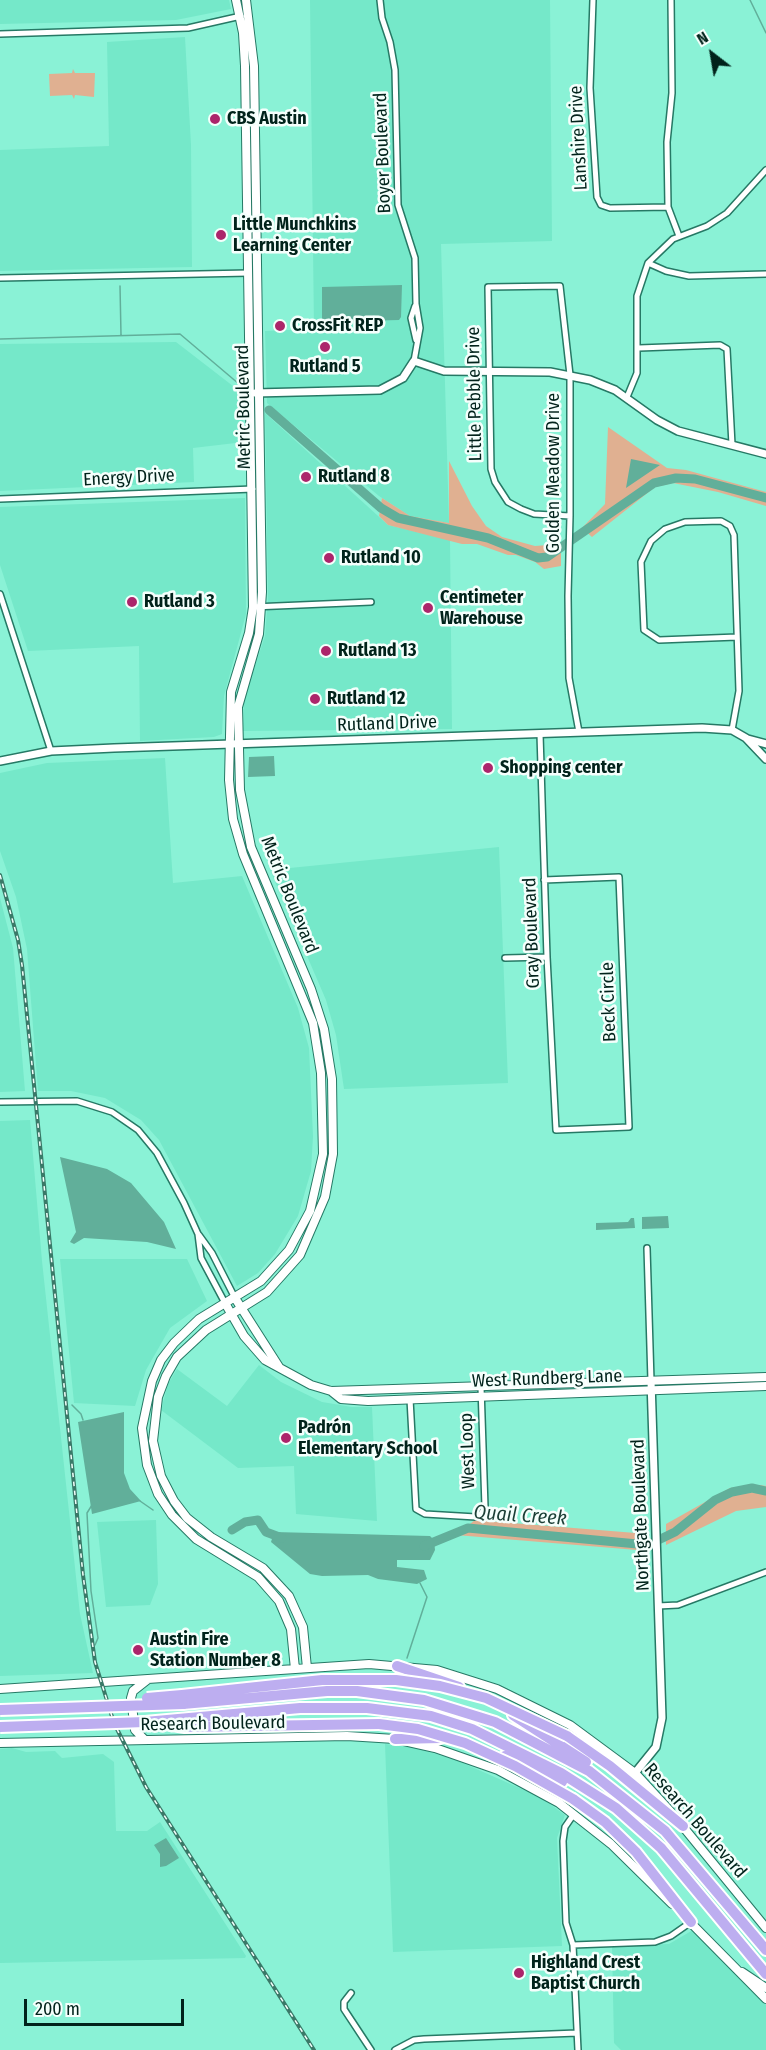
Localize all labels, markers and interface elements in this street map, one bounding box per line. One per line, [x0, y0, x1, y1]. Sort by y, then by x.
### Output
north arrow [682, 24, 742, 84]
text: N [693, 28, 711, 49]
street label: Lanshire Drive [565, 85, 593, 191]
street label: Boyer Boulevard [370, 92, 396, 214]
place label: CBS Austin [227, 108, 307, 130]
marker: CBS Austin [208, 112, 222, 126]
place label: Little Munchkins Learning Center [233, 214, 356, 256]
marker: Little Munchkins Learning Center [214, 228, 228, 242]
place label: CrossFit REP [292, 315, 383, 337]
marker: CrossFit REP [273, 319, 287, 333]
street label: Little Pebble Drive [463, 326, 487, 462]
marker: Rutland 5 [318, 340, 332, 354]
street label: Metric Boulevard [232, 345, 256, 469]
place label: Rutland 5 [289, 356, 361, 378]
street label: Golden Meadow Drive [543, 393, 565, 553]
street label: Energy Drive [83, 465, 175, 491]
place label: Rutland 8 [318, 466, 390, 488]
marker: Rutland 8 [299, 470, 313, 484]
place label: Rutland 10 [341, 547, 421, 569]
marker: Rutland 10 [322, 551, 336, 565]
place label: Centimeter Warehouse [440, 587, 523, 630]
place label: Rutland 3 [144, 591, 215, 613]
marker: Rutland 3 [125, 595, 139, 609]
marker: Centimeter Warehouse [421, 601, 435, 615]
place label: Rutland 13 [338, 640, 416, 662]
marker: Rutland 13 [319, 644, 333, 658]
place label: Rutland 12 [327, 688, 405, 710]
marker: Rutland 12 [308, 692, 322, 706]
street label: Rutland Drive [337, 711, 437, 737]
place label: Shopping center [500, 757, 622, 779]
marker: Shopping center [481, 761, 495, 775]
street label: Metric Boulevard [256, 833, 322, 957]
street label: Gray Boulevard [519, 877, 545, 989]
street label: Beck Circle [597, 962, 621, 1042]
street label: West Rundberg Lane [471, 1366, 623, 1392]
street label: West Loop [456, 1413, 480, 1489]
place label: Padrón Elementary School [298, 1417, 437, 1460]
marker: Padrón Elementary School [279, 1431, 293, 1445]
street label: Northgate Boulevard [628, 1439, 654, 1591]
water label: Quail Creek [473, 1501, 567, 1531]
place label: Austin Fire Station Number 8 [150, 1629, 281, 1672]
marker: Austin Fire Station Number 8 [131, 1643, 145, 1657]
street label: Research Boulevard [140, 1712, 286, 1736]
street label: Research Boulevard [639, 1759, 751, 1883]
place label: Highland Crest Baptist Church [531, 1952, 640, 1994]
marker: Highland Crest Baptist Church [512, 1966, 526, 1980]
scale bar [27, 1987, 188, 2025]
text: 200 m [35, 1998, 80, 2020]

